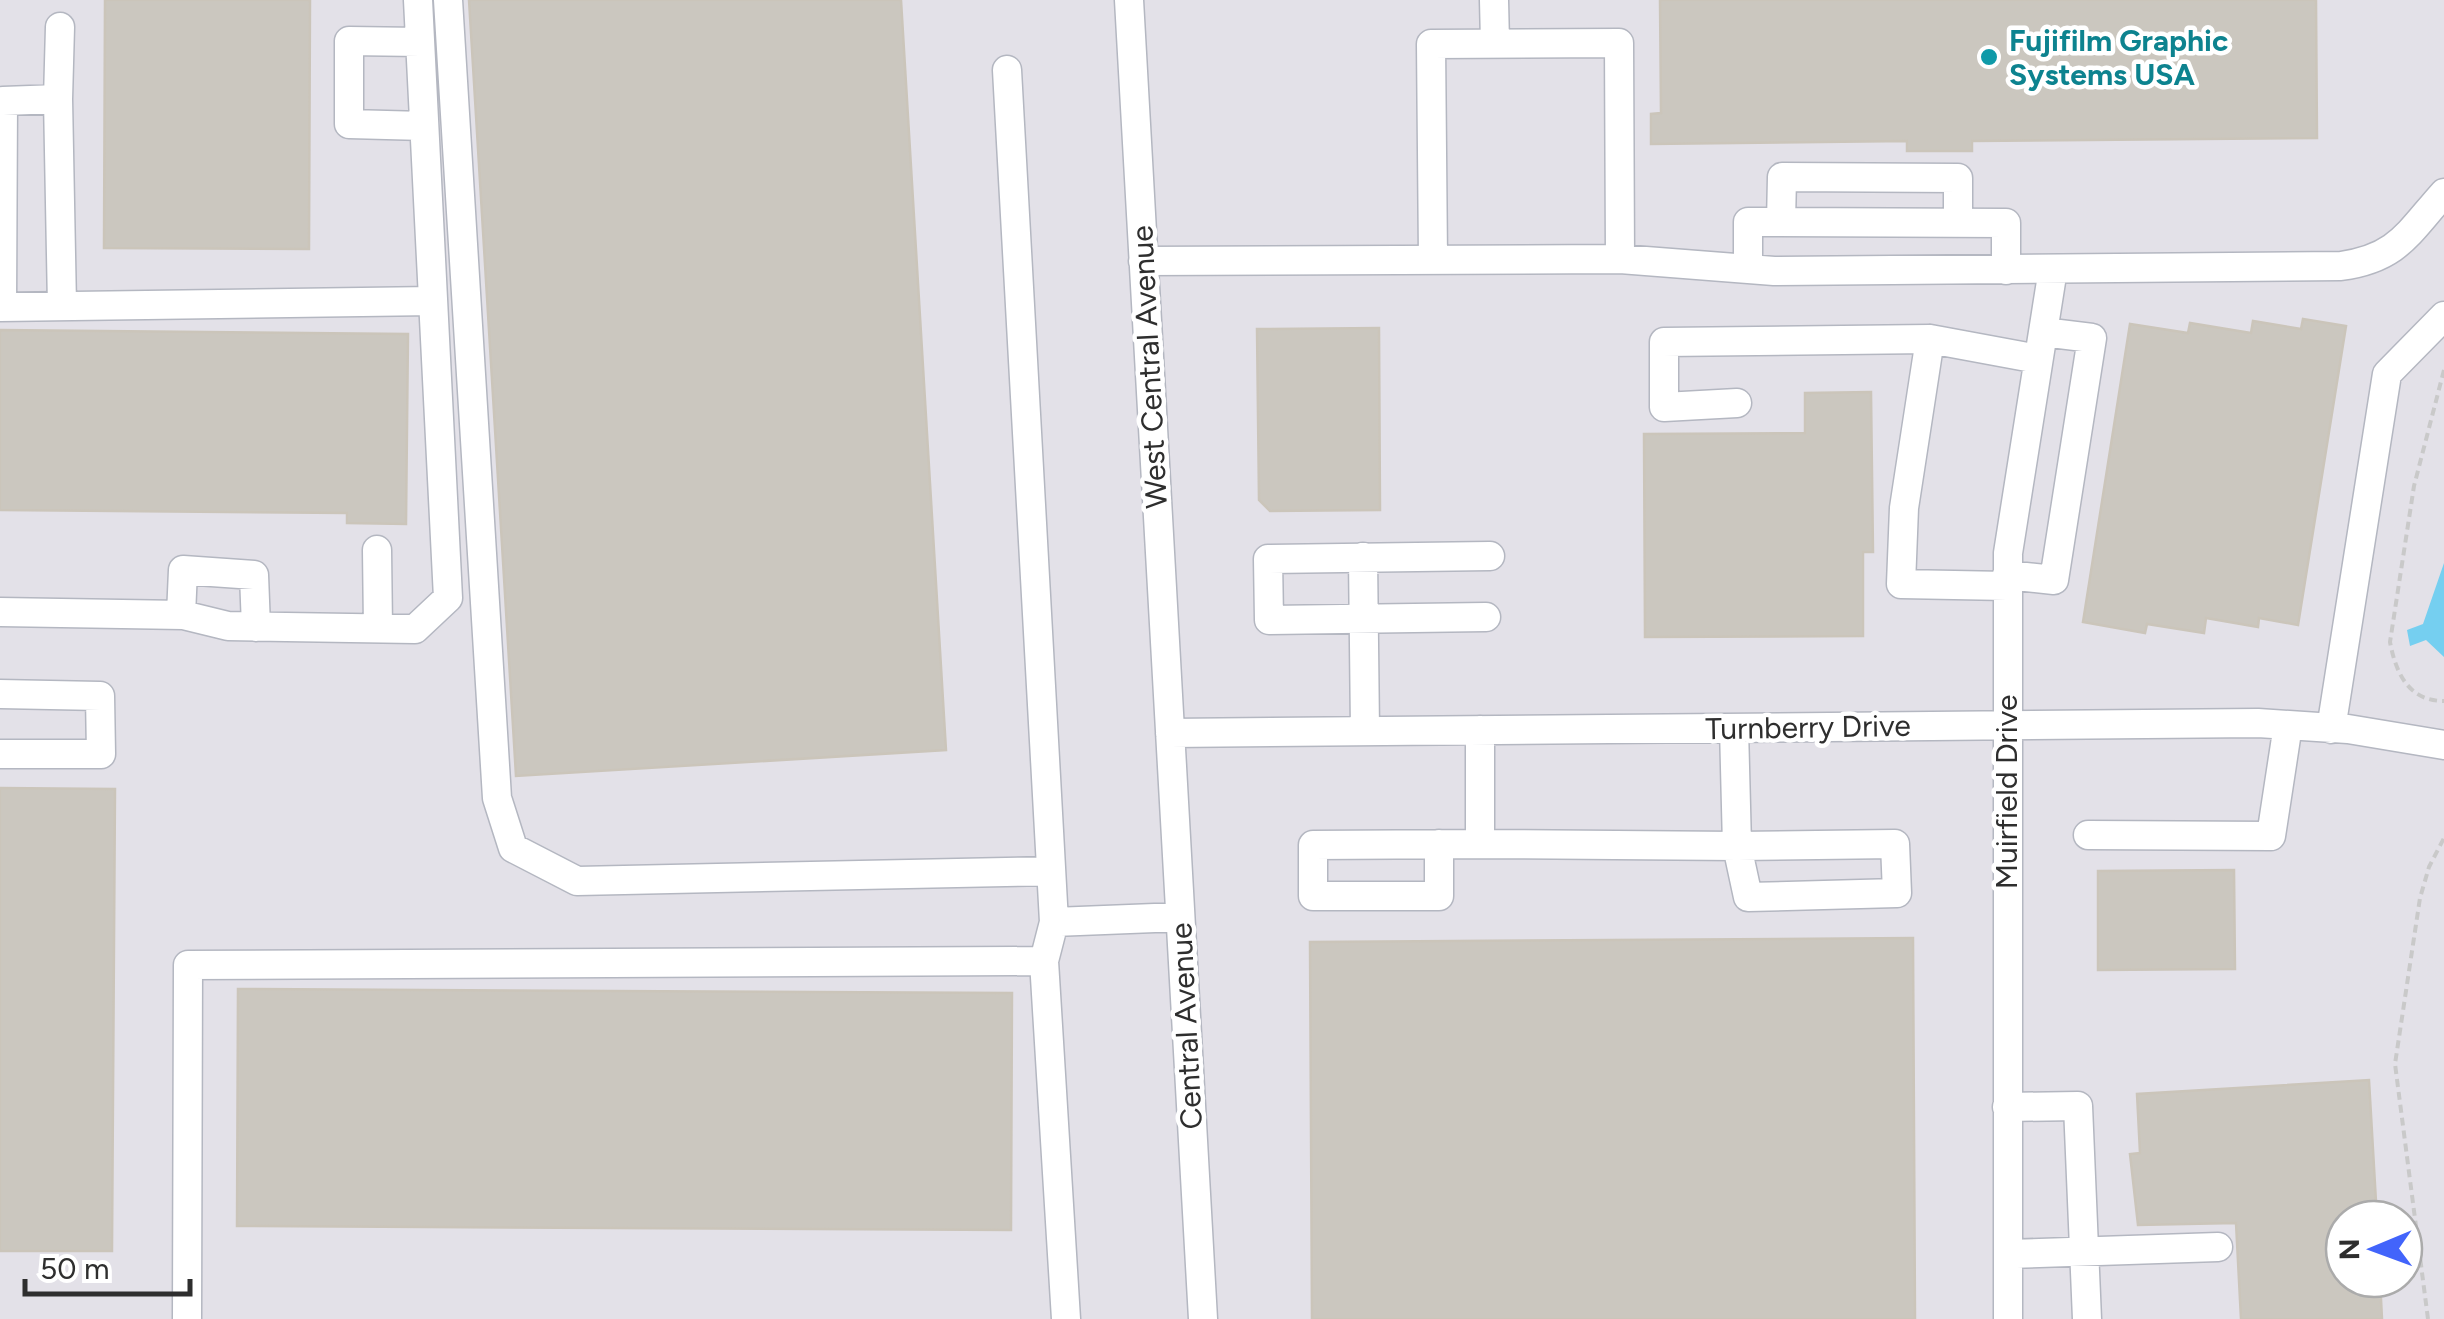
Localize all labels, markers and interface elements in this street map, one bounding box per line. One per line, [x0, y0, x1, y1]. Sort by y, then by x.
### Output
place label: Fujifilm Graphic Systems USA [2009, 22, 2228, 93]
marker: Fujifilm Graphic Systems USA [1978, 46, 2000, 68]
street label: West Central Avenue [1123, 224, 1175, 510]
street label: Muirfield Drive [1988, 695, 2025, 889]
street label: Turnberry Drive [1705, 707, 1911, 747]
street label: Central Avenue [1162, 922, 1210, 1130]
north arrow [2324, 1199, 2424, 1299]
scale bar [25, 1234, 190, 1296]
text: N [2332, 1238, 2366, 1261]
text: 50 m [40, 1250, 109, 1287]

